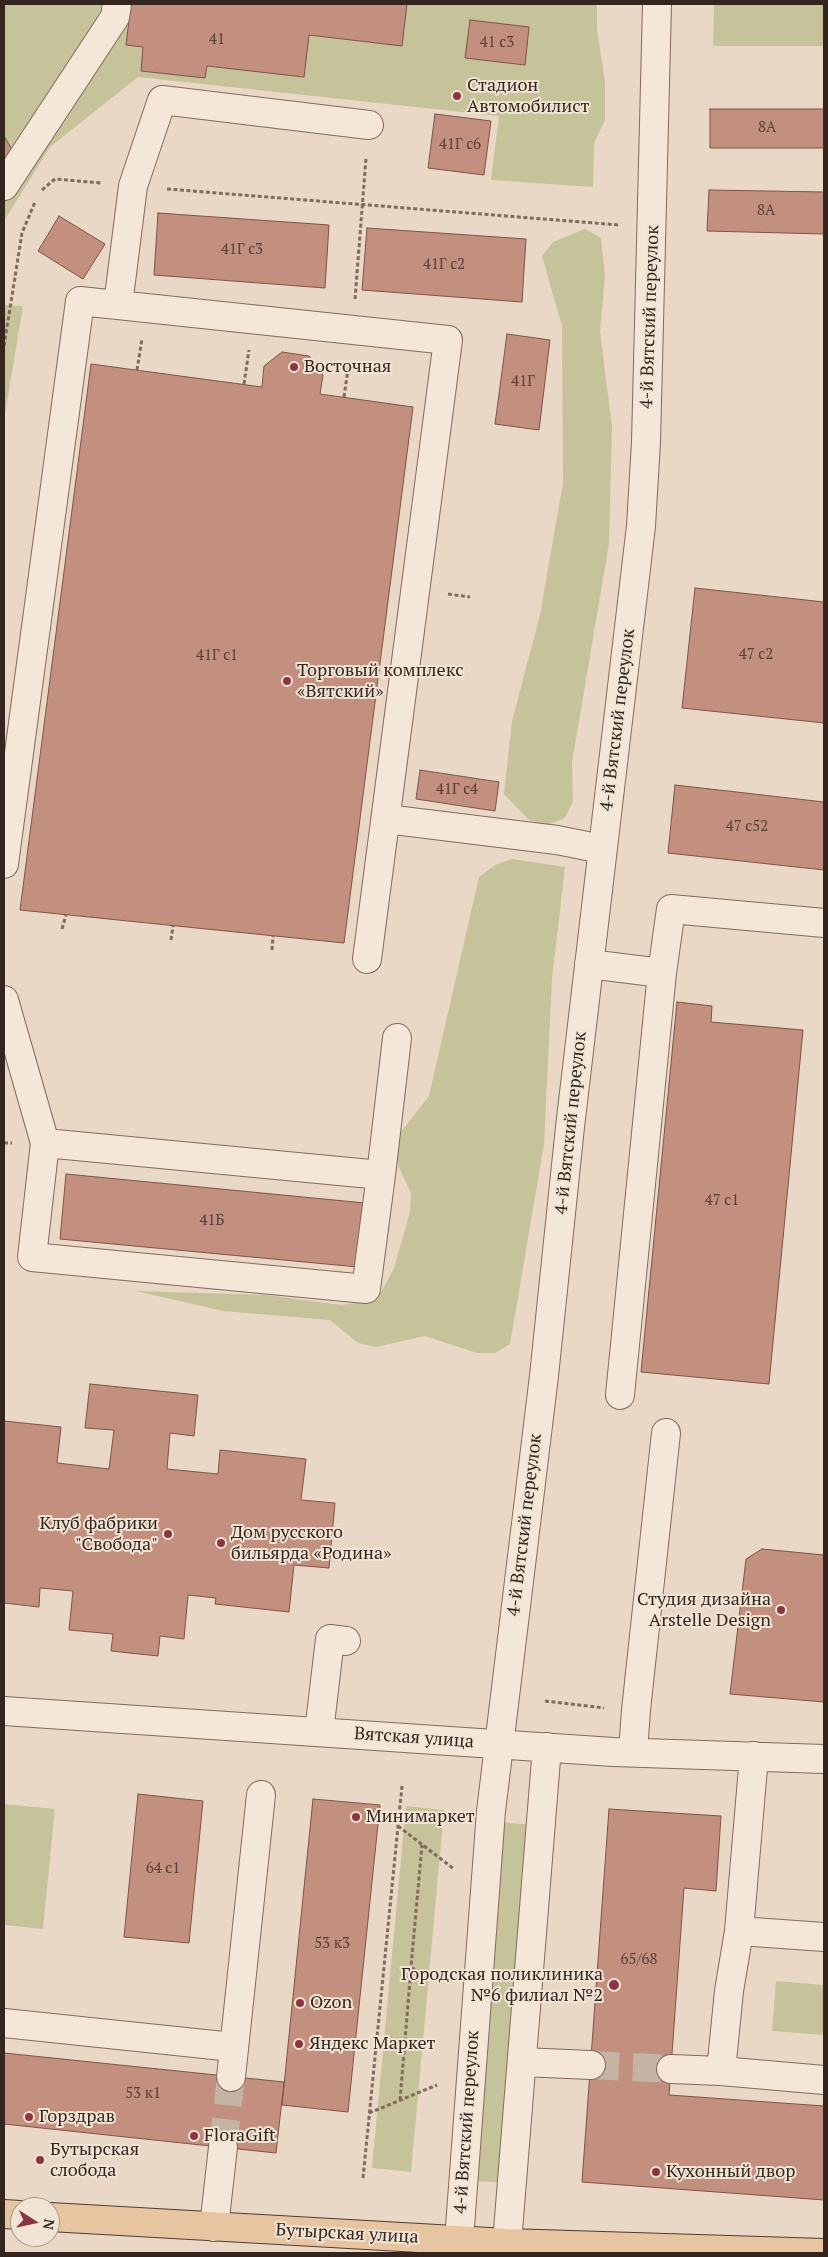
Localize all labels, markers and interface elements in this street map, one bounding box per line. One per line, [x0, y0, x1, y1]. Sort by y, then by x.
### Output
house number: 41 [209, 31, 225, 49]
house number: 41 с3 [480, 34, 514, 52]
place label: Стадион Автомобилист [467, 75, 589, 118]
marker: Стадион Автомобилист [451, 90, 463, 102]
house number: 8А [758, 119, 776, 137]
house number: 41Г с6 [439, 136, 481, 154]
house number: 8А [757, 202, 775, 220]
street label: 4-й Вятский переулок [636, 225, 664, 409]
house number: 41Г с3 [221, 241, 263, 259]
house number: 41Г с2 [423, 256, 465, 274]
place label: Восточная [304, 356, 391, 378]
marker: Восточная [288, 361, 300, 373]
house number: 41Г [511, 373, 535, 391]
street label: 4-й Вятский переулок [596, 627, 640, 813]
house number: 47 с2 [739, 646, 773, 664]
house number: 41Г с1 [196, 647, 238, 665]
place label: Торговый комплекс «Вятский» [297, 660, 464, 702]
marker: Торговый комплекс «Вятский» [281, 675, 293, 687]
house number: 41Г с4 [436, 781, 478, 799]
house number: 47 с52 [726, 818, 768, 836]
street label: 4-й Вятский переулок [551, 1030, 591, 1216]
house number: 47 с1 [705, 1192, 739, 1210]
house number: 41Б [200, 1212, 224, 1230]
street label: 4-й Вятский переулок [503, 1432, 547, 1618]
place label: Клуб фабрики "Свобода" [40, 1513, 158, 1556]
place label: Дом русского бильярда «Родина» [231, 1522, 392, 1565]
marker: Клуб фабрики "Свобода" [162, 1528, 174, 1540]
marker: Дом русского бильярда «Родина» [215, 1537, 227, 1549]
place label: Студия дизайна Arstelle Design [637, 1589, 771, 1632]
marker: Студия дизайна Arstelle Design [775, 1604, 787, 1616]
street label: Вятская улица [353, 1723, 475, 1753]
place label: Минимаркет [366, 1806, 475, 1828]
marker: Минимаркет [350, 1811, 362, 1823]
house number: 64 с1 [146, 1860, 180, 1878]
house number: 53 к3 [314, 1935, 350, 1953]
house number: 65/68 [620, 1951, 658, 1969]
place label: Городская поликлиника №6 филиал №2 [401, 1964, 603, 2006]
marker: Городская поликлиника №6 филиал №2 [607, 1978, 621, 1992]
place label: Ozon [310, 1992, 352, 2014]
marker: Ozon [294, 1997, 306, 2009]
street label: 4-й Вятский переулок [450, 2030, 484, 2214]
place label: Яндекс Маркет [309, 2033, 436, 2055]
marker: Яндекс Маркет [293, 2038, 305, 2050]
house number: 53 к1 [125, 2085, 161, 2103]
place label: Горздрав [39, 2106, 115, 2128]
marker: Горздрав [23, 2111, 35, 2123]
place label: FloraGift [204, 2125, 276, 2147]
marker: FloraGift [188, 2130, 200, 2142]
place label: Бутырская слобода [50, 2139, 139, 2182]
marker: Бутырская слобода [34, 2154, 46, 2166]
place label: Кухонный двор [666, 2161, 796, 2183]
marker: Кухонный двор [650, 2166, 662, 2178]
north arrow [10, 2197, 60, 2247]
text: N [39, 2218, 60, 2231]
street label: Бутырская улица [275, 2219, 419, 2249]

